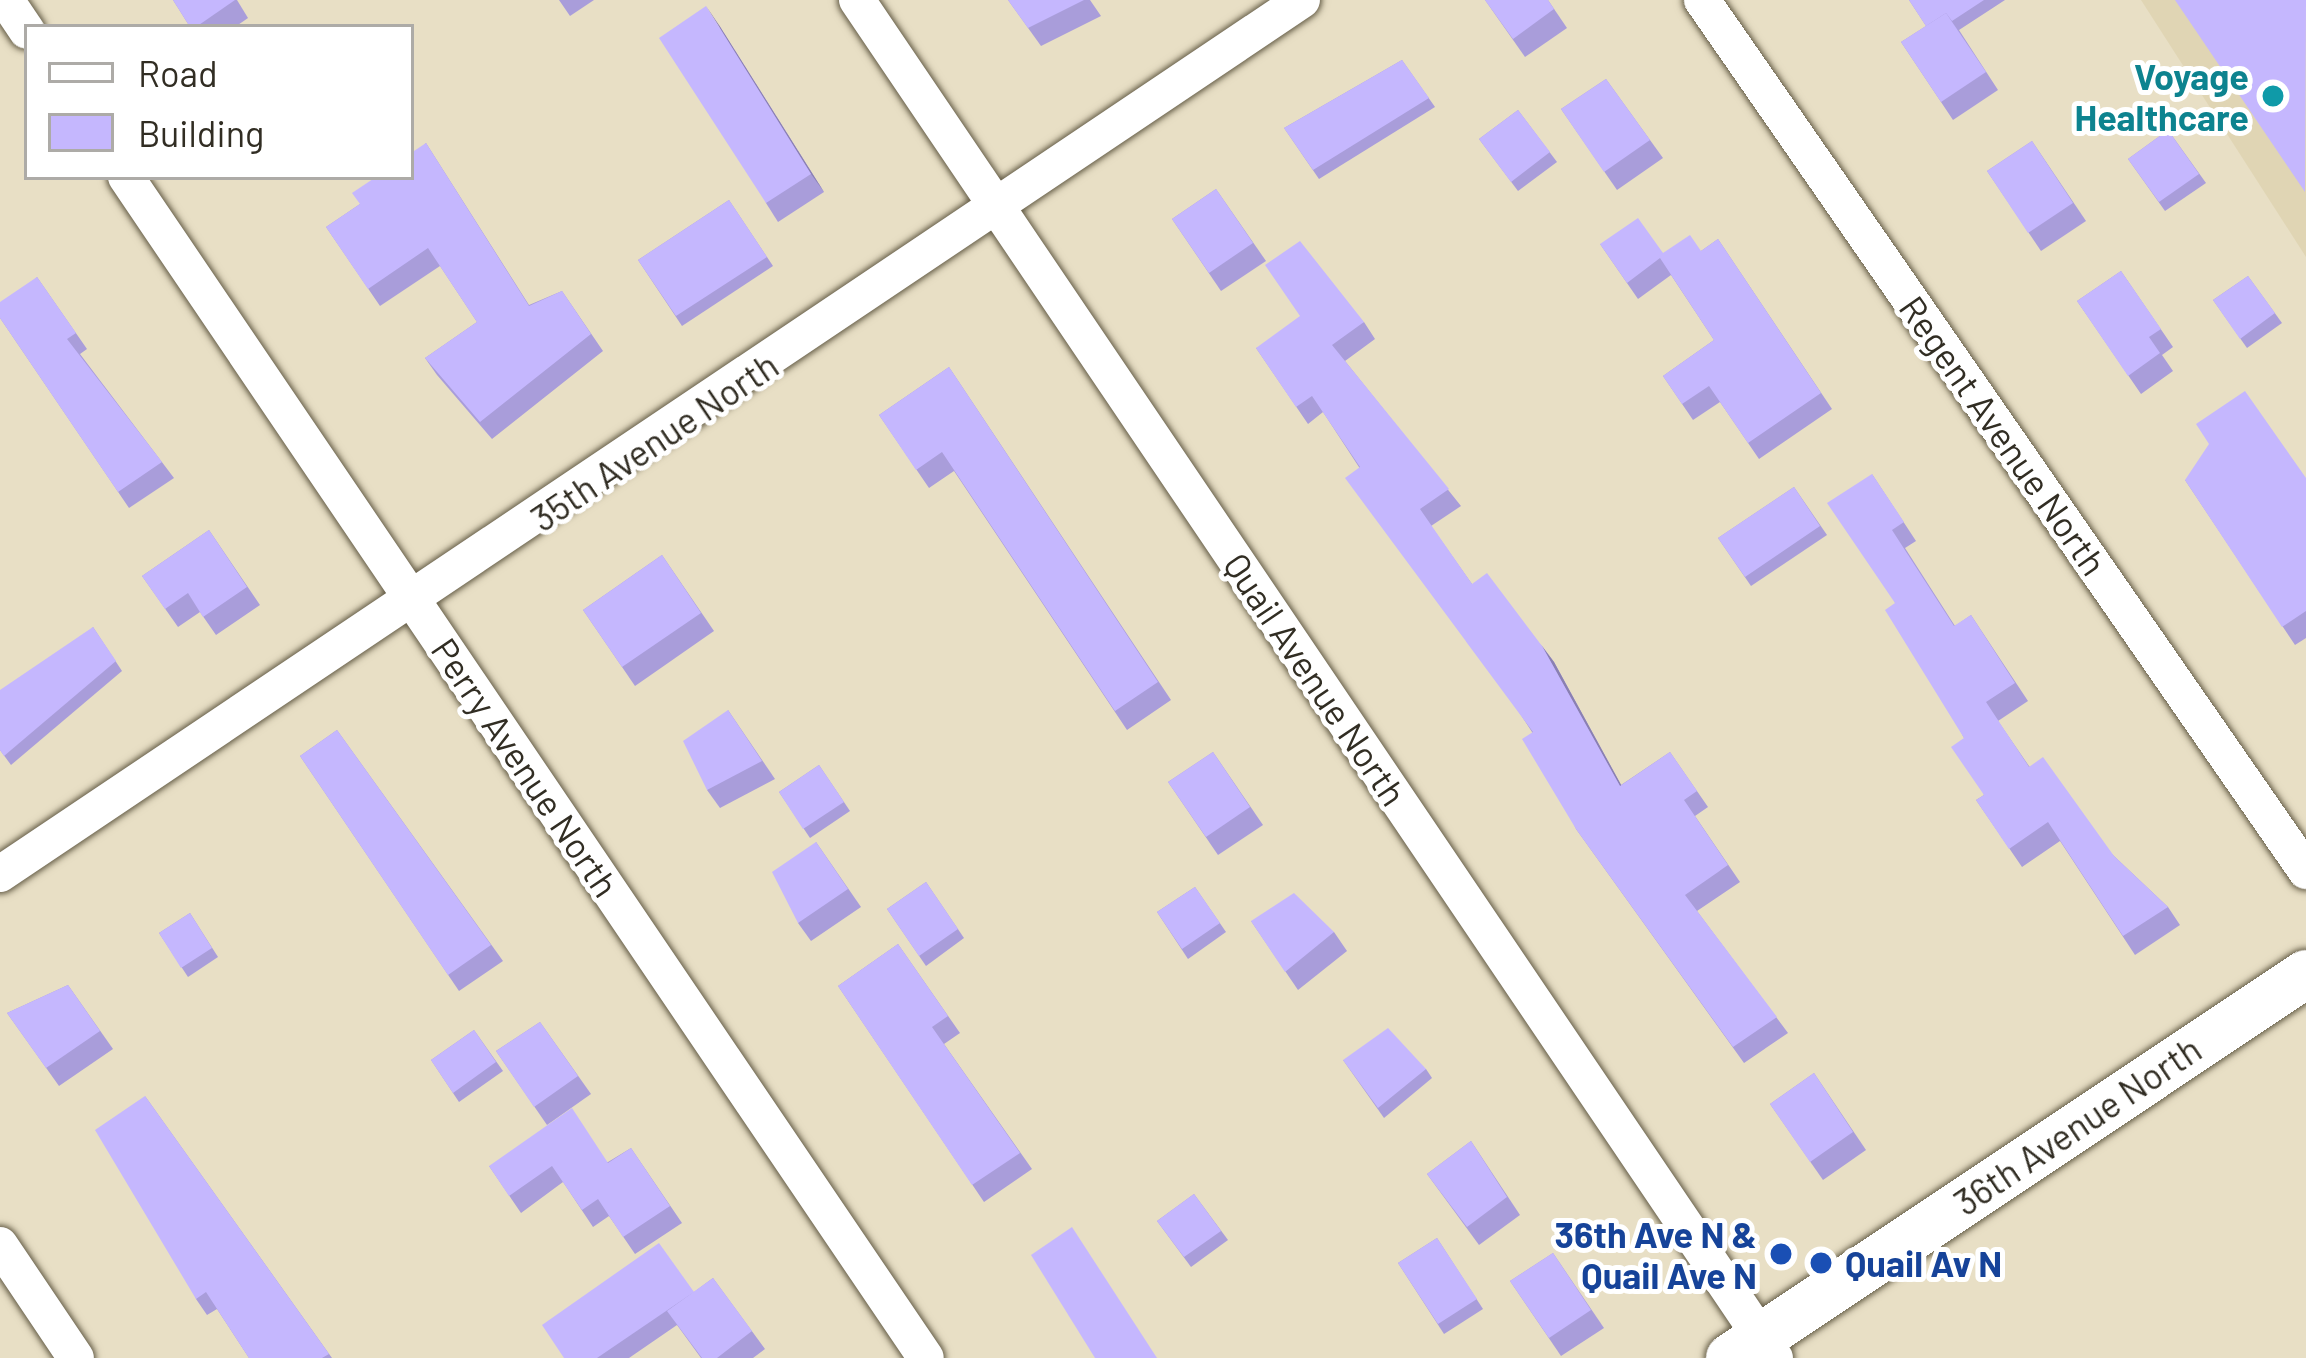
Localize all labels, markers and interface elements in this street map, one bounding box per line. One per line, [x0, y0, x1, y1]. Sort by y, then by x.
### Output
legend [24, 24, 414, 180]
text: Road [138, 51, 218, 94]
place label: Voyage Healthcare [2075, 53, 2249, 138]
marker: Voyage Healthcare [2260, 83, 2286, 109]
text: Building [138, 111, 264, 154]
street label: Regent Avenue North [1891, 287, 2117, 583]
street label: 35th Avenue North [522, 342, 786, 540]
street label: Quail Avenue North [1216, 545, 1416, 813]
street label: Perry Avenue North [424, 630, 628, 904]
street label: 36th Avenue North [1945, 1026, 2209, 1224]
place label: 36th Ave N & Quail Ave N [1555, 1211, 1757, 1296]
marker: 36th Ave N & Quail Ave N [1768, 1241, 1794, 1267]
place label: Quail Av N [1845, 1241, 2002, 1285]
marker: Quail Av N [1808, 1250, 1834, 1276]

